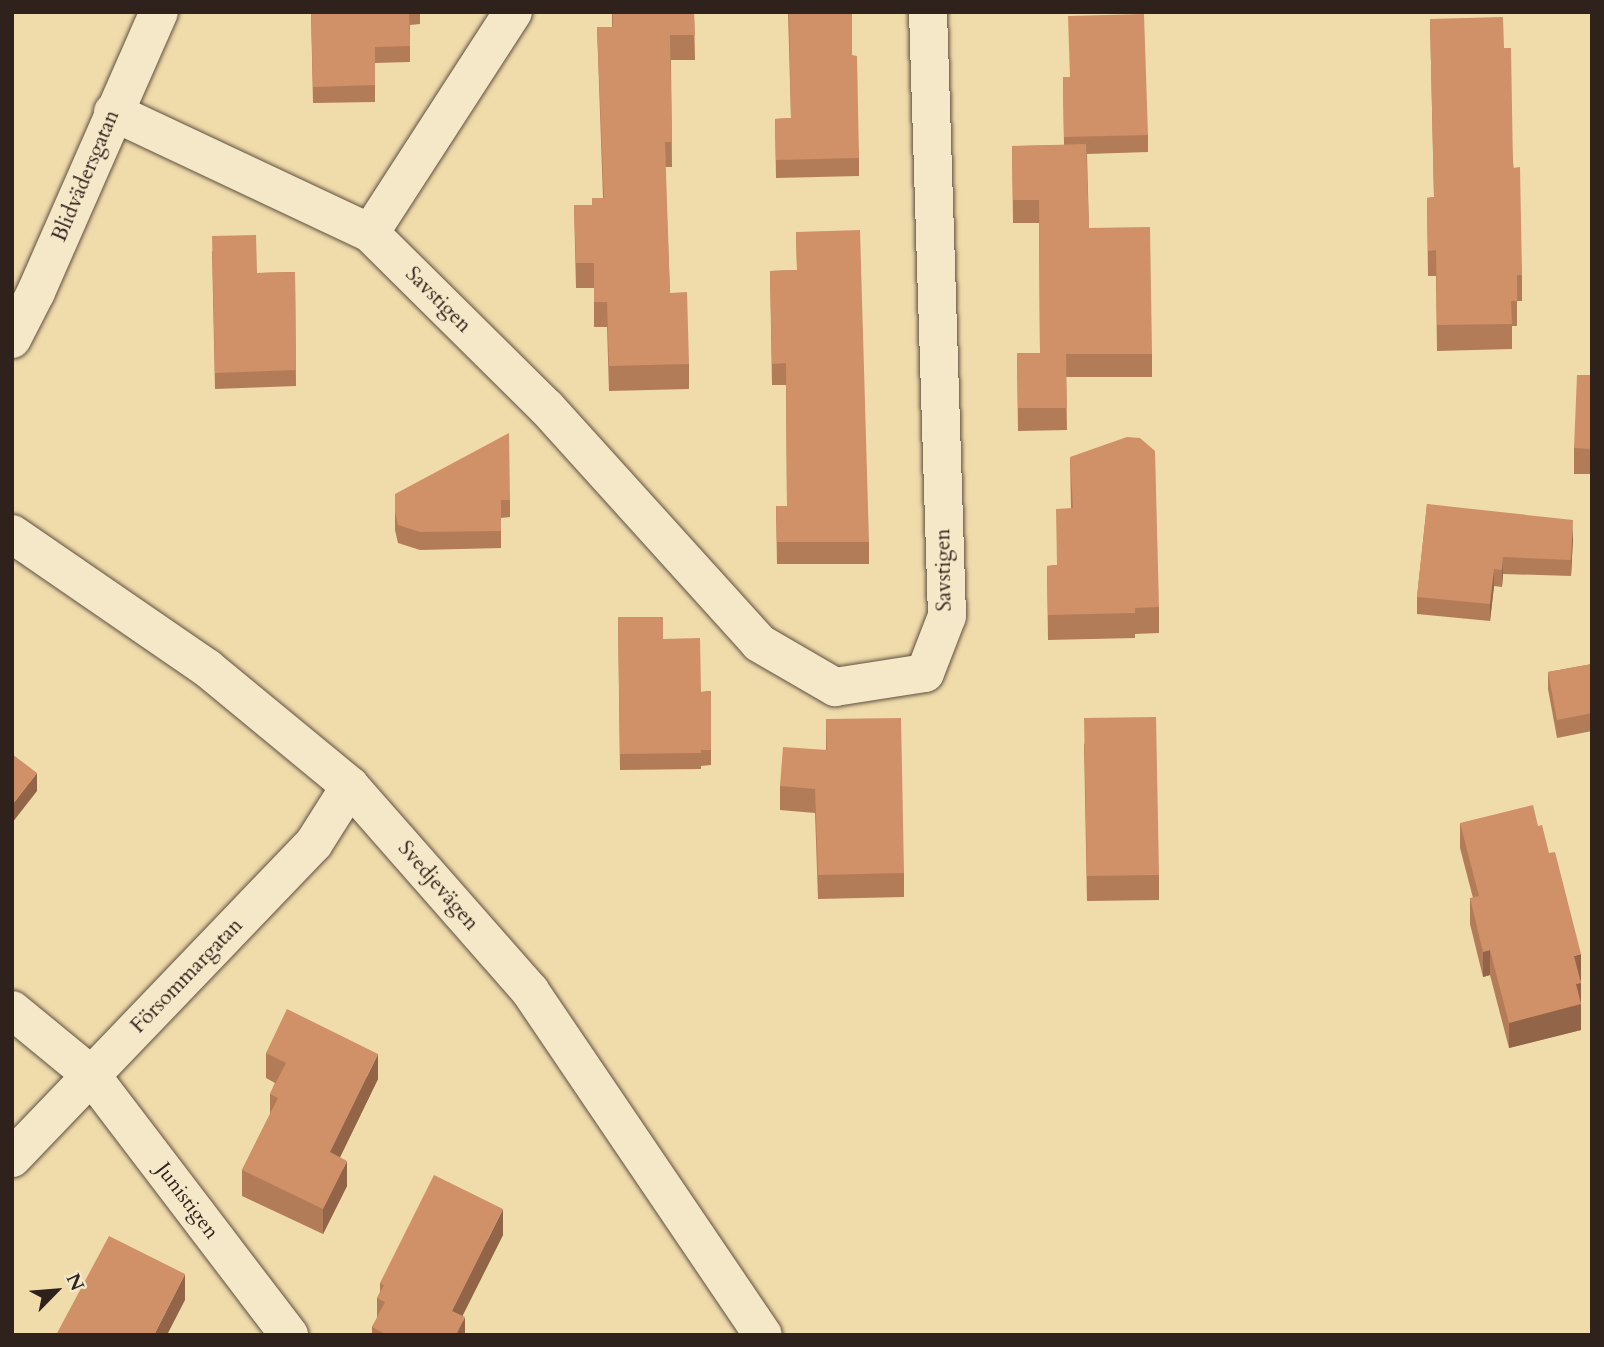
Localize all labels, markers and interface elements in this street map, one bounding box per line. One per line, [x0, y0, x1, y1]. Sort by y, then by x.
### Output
street label: Blidvädersgatan [47, 106, 125, 246]
street label: Savstigen [400, 262, 476, 338]
street label: Savstigen [931, 528, 957, 612]
street label: Svedjevägen [392, 836, 484, 936]
street label: Försommargatan [126, 913, 248, 1039]
street label: Junistigen [150, 1158, 224, 1244]
north arrow [21, 1256, 91, 1326]
text: N [60, 1269, 90, 1295]

